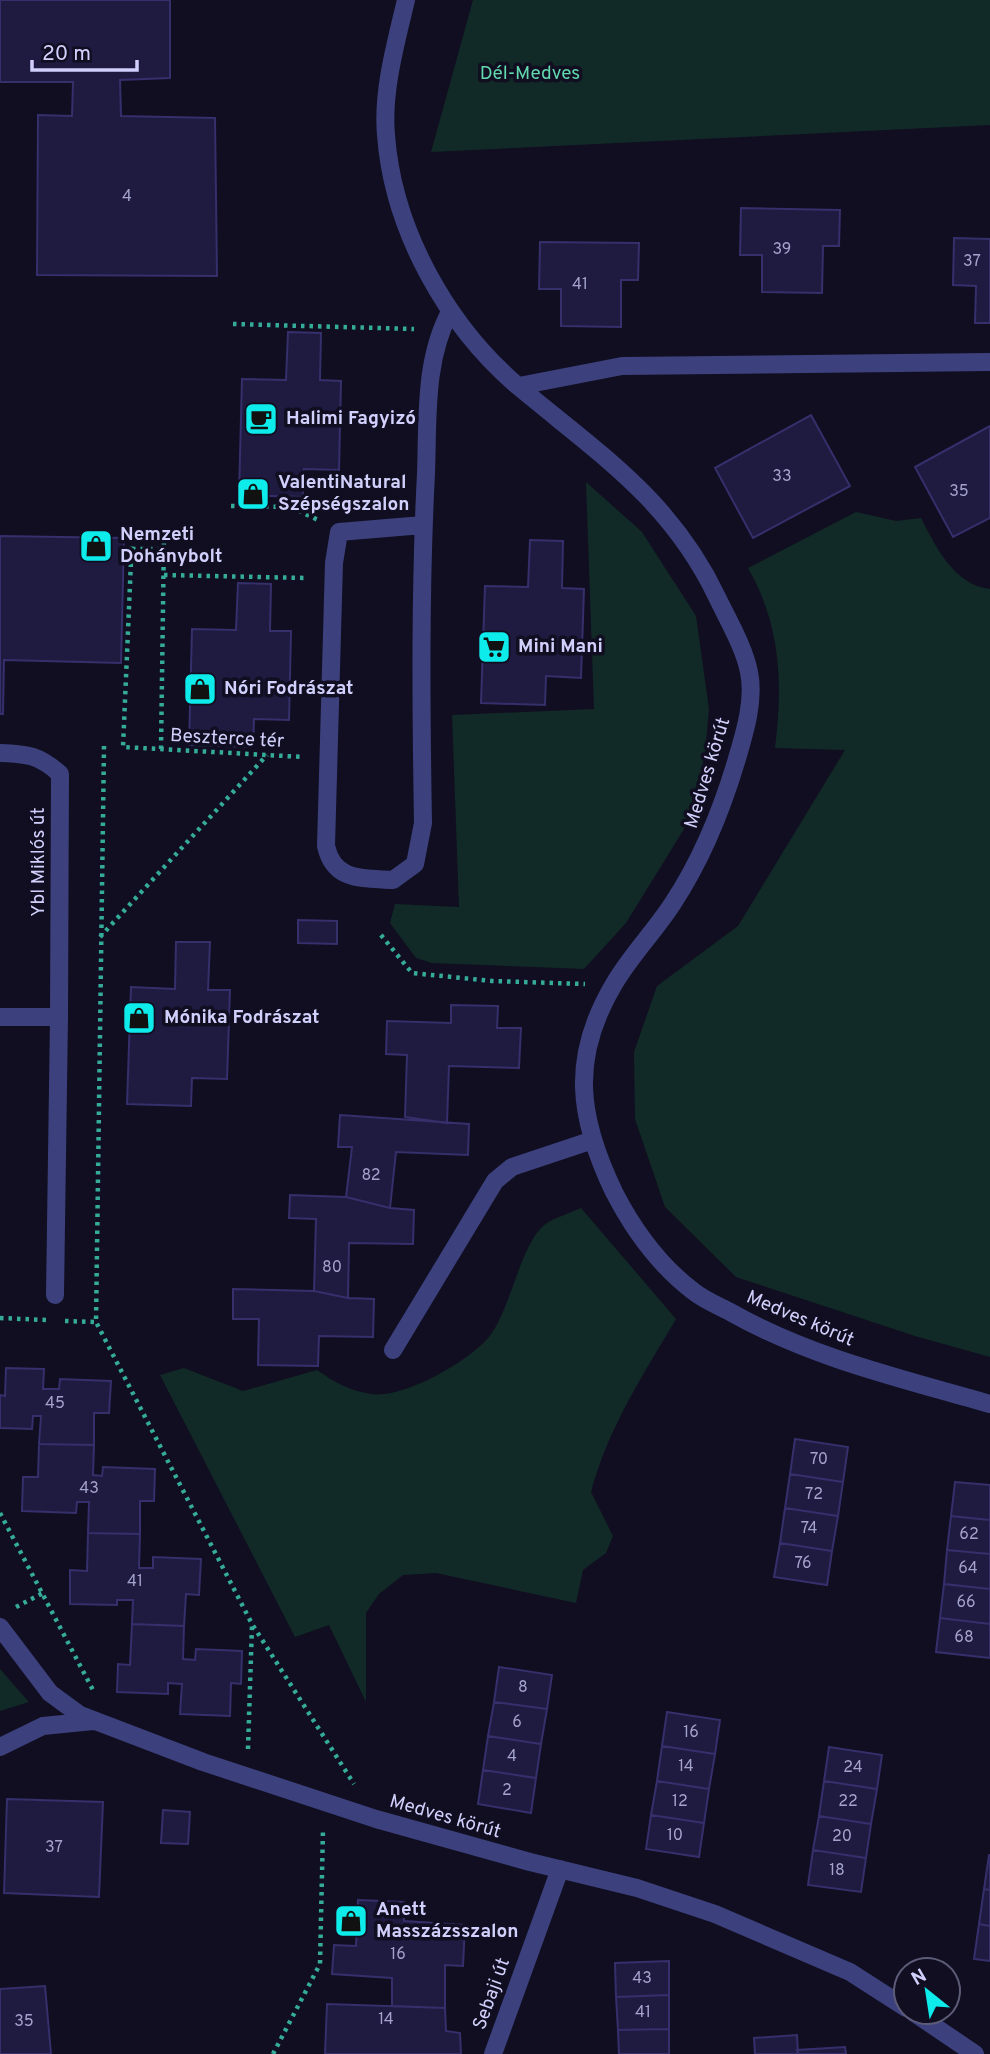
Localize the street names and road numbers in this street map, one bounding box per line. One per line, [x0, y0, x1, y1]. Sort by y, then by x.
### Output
street label: Medves körút [680, 715, 736, 831]
street label: Beszterce tér [169, 724, 285, 754]
street label: Ybl Miklós út [27, 807, 51, 917]
street label: Medves körút [742, 1286, 858, 1352]
street label: Medves körút [386, 1790, 504, 1844]
street label: Sebaji út [468, 1955, 516, 2033]

